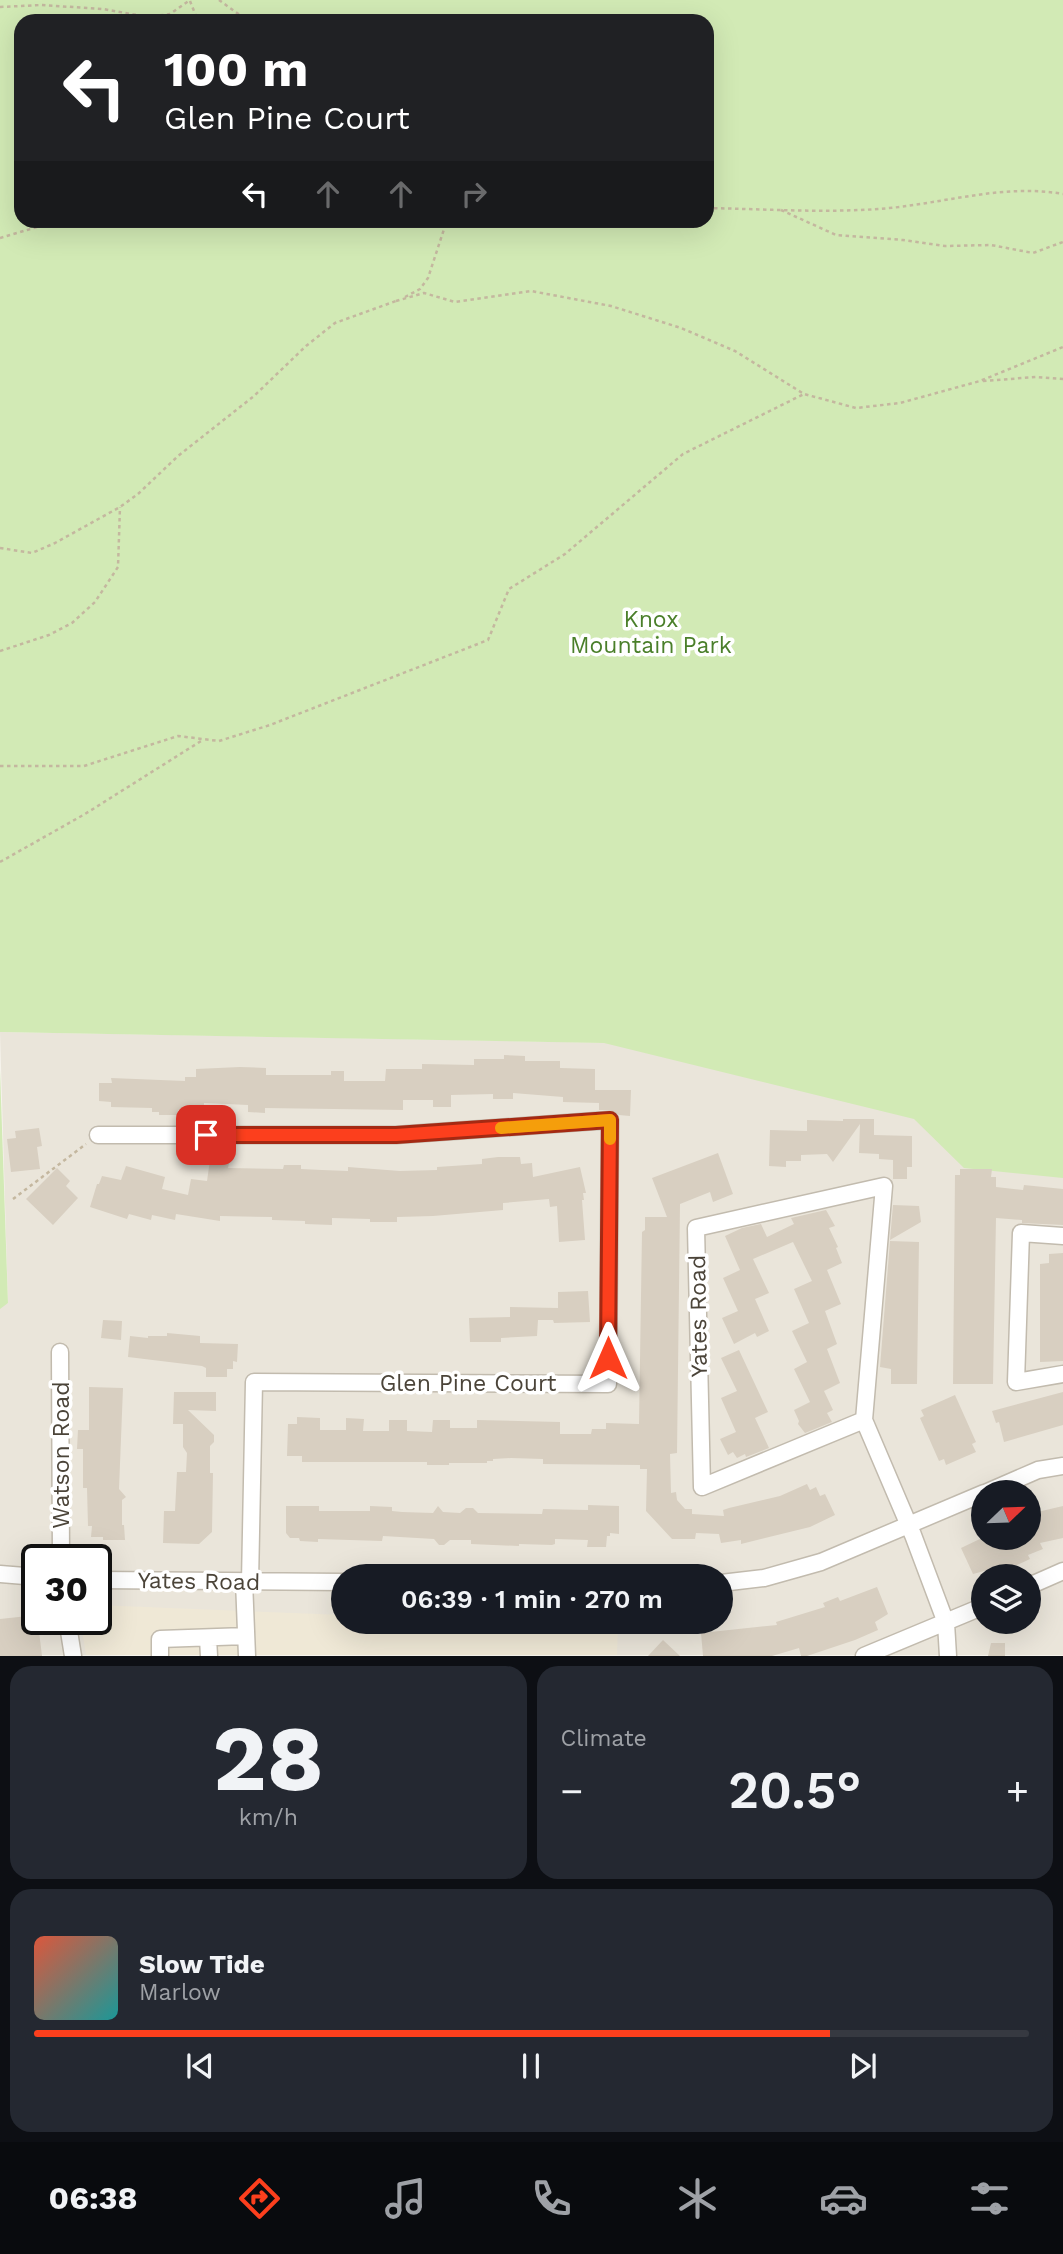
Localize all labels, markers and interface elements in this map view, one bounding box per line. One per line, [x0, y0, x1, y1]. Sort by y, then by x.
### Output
text: 100 m [164, 40, 308, 98]
icon: left [49, 42, 140, 133]
text: Glen Pine Court [164, 99, 410, 137]
icon: left [236, 175, 274, 213]
icon: ahead [309, 175, 347, 213]
icon: ahead [382, 175, 420, 213]
icon: right [455, 175, 493, 213]
park label: Knox Mountain Park [570, 606, 732, 659]
pin [176, 1105, 236, 1165]
icon: arrive [187, 1116, 225, 1154]
street label: Yates Road [684, 1254, 713, 1378]
position arrow [571, 1321, 645, 1395]
street label: Glen Pine Court [380, 1370, 557, 1397]
street label: Watson Road [48, 1381, 75, 1529]
north arrow [971, 1480, 1041, 1550]
map controls [971, 1480, 1041, 1634]
speed limit sign: 30 [21, 1544, 112, 1635]
button: layers [971, 1564, 1041, 1634]
street label: Yates Road [137, 1567, 261, 1596]
text: 06:39 · 1 min · 270 m [401, 1584, 663, 1614]
text: 28 [213, 1705, 324, 1812]
text: Climate [561, 1725, 647, 1752]
text: 20.5° [728, 1760, 861, 1821]
text: − [561, 1769, 583, 1813]
text: + [1006, 1769, 1029, 1813]
text: km/h [239, 1804, 298, 1831]
text: Slow Tide [139, 1949, 265, 1979]
text: Marlow [139, 1979, 221, 2006]
icon: previous [181, 2047, 219, 2085]
icon: pause [512, 2047, 550, 2085]
icon: next [844, 2047, 882, 2085]
icon: directions [235, 2174, 284, 2223]
icon: music [381, 2174, 430, 2223]
icon: phone [527, 2174, 576, 2223]
icon: climate [673, 2174, 722, 2223]
icon: car [819, 2174, 868, 2223]
icon: filters [965, 2174, 1014, 2223]
text: 06:38 [49, 2179, 138, 2217]

